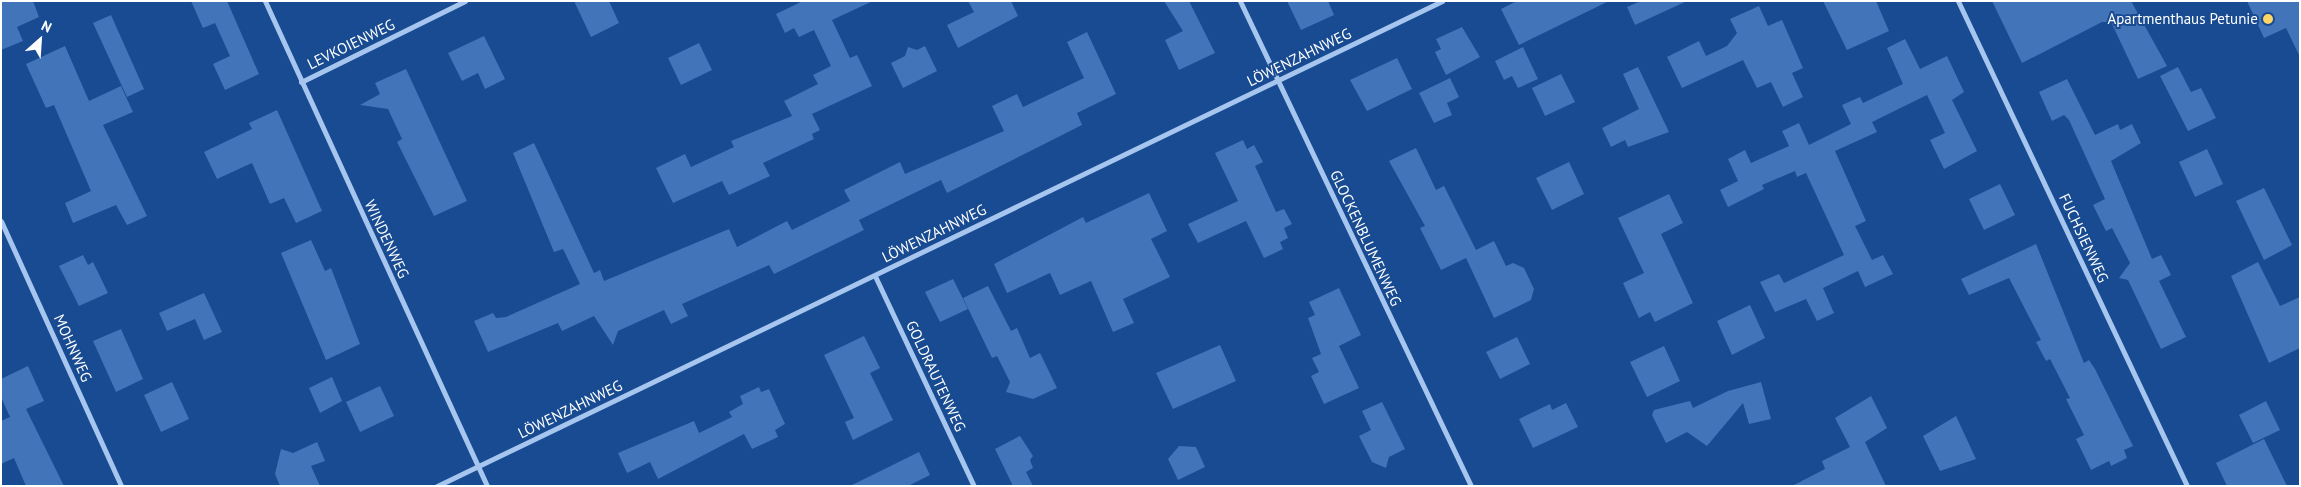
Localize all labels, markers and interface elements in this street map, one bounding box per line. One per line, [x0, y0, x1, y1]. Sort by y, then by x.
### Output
place label: Apartmenthaus Petunie [2107, 10, 2258, 28]
marker: Apartmenthaus Petunie [2262, 13, 2274, 25]
north arrow [15, 15, 65, 65]
street label: LEVKOIENWEG [304, 15, 398, 73]
text: N [38, 16, 55, 37]
street label: LÖWENZAHNWEG [1244, 24, 1354, 90]
street label: GLOCKENBLUMENWEG [1327, 167, 1405, 309]
street label: FUCHSIENWEG [2055, 191, 2113, 285]
street label: WINDENWEG [361, 197, 413, 281]
street label: LÖWENZAHNWEG [879, 200, 989, 266]
street label: MOHNWEG [50, 311, 96, 385]
street label: GOLDRAUTENWEG [902, 318, 970, 434]
street label: LÖWENZAHNWEG [515, 376, 625, 442]

